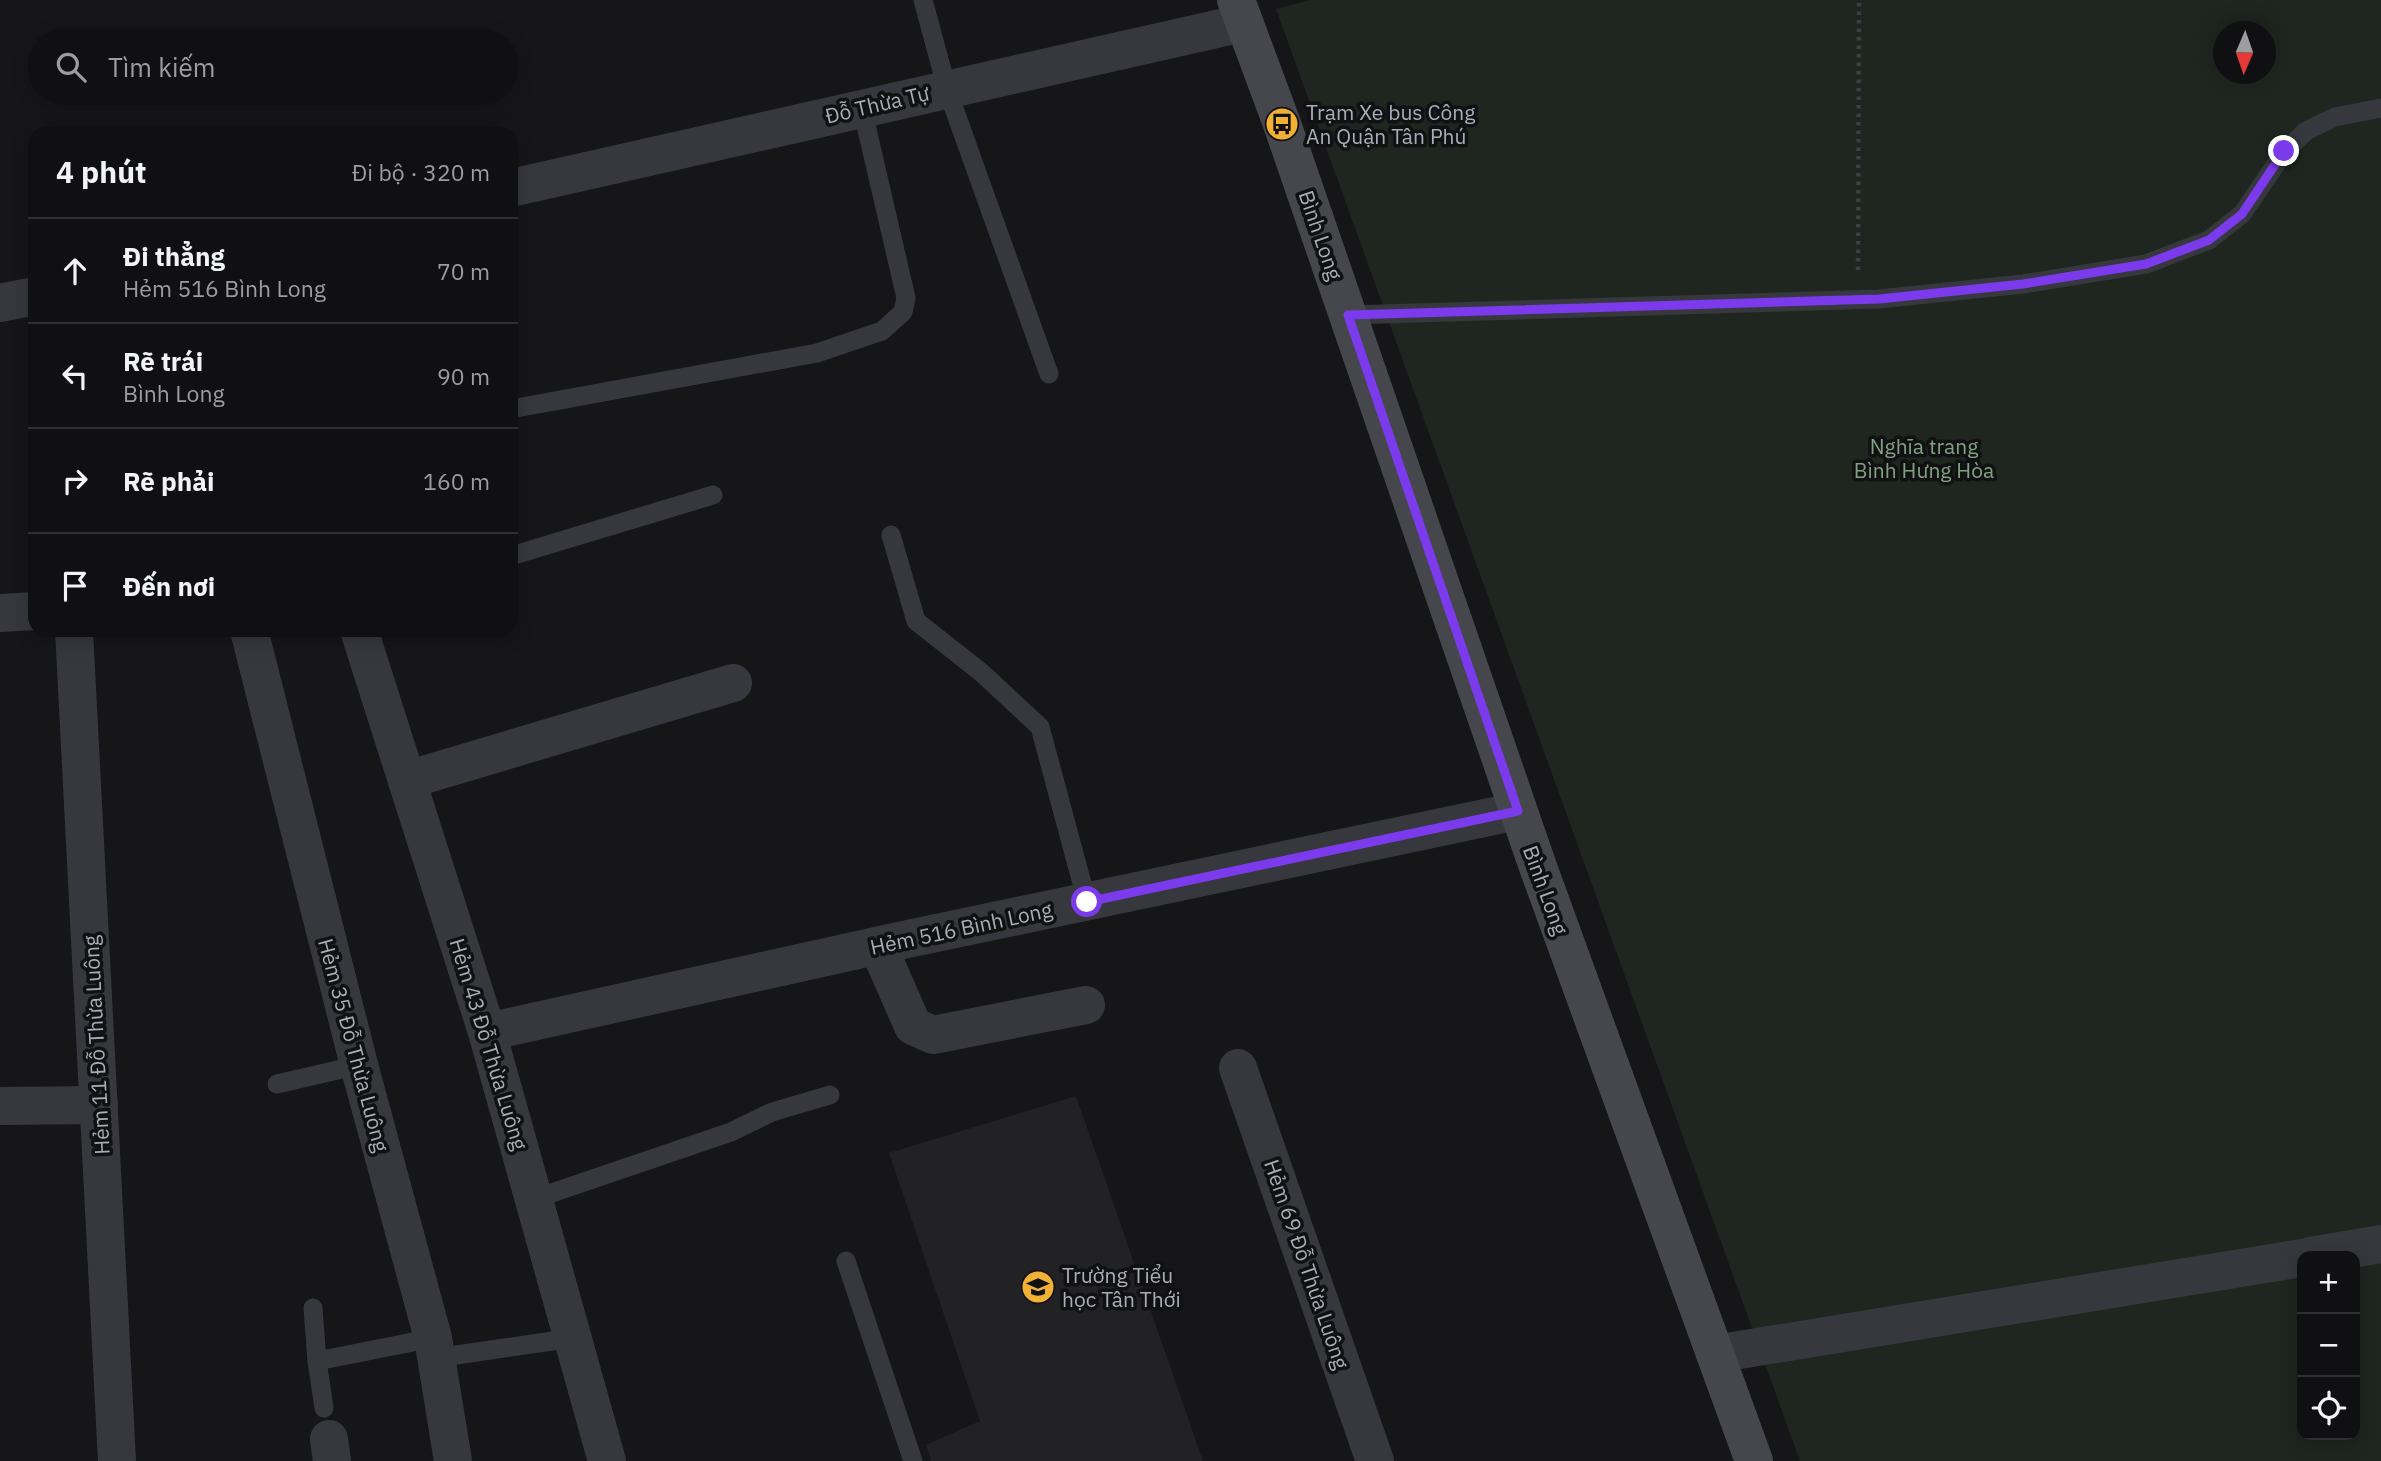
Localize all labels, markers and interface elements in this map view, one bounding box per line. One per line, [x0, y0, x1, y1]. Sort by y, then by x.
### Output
north arrow [2213, 21, 2276, 84]
search box [28, 28, 518, 105]
icon: search [52, 48, 90, 86]
text: Tìm kiếm [108, 50, 215, 84]
street label: Đỗ Thừa Tự [822, 78, 932, 130]
place label: Trạm Xe bus Công An Quận Tân Phú [1306, 98, 1475, 150]
bus stop icon: Trạm Xe bus Công An Quận Tân Phú [1263, 105, 1301, 143]
route end [2268, 135, 2299, 166]
text: 4 phút [56, 152, 147, 191]
text: Đi bộ · 320 m [352, 157, 490, 187]
street label: Bình Long [1293, 187, 1349, 283]
text: Đi thẳng [123, 239, 225, 273]
icon: ahead [56, 252, 94, 290]
text: 70 m [437, 256, 490, 286]
text: Hẻm 516 Bình Long [123, 273, 326, 303]
text: Rẽ trái [123, 344, 203, 378]
icon: left [56, 357, 94, 395]
text: 90 m [437, 361, 490, 391]
text: Bình Long [123, 378, 225, 408]
park label: Nghĩa trang Bình Hưng Hòa [1854, 432, 1994, 484]
icon: right [56, 462, 94, 500]
text: Rẽ phải [123, 464, 214, 498]
text: 160 m [423, 466, 490, 496]
icon: arrive [56, 567, 94, 605]
text: Đến nơi [123, 569, 215, 603]
street label: Bình Long [1517, 842, 1575, 938]
route start [1071, 886, 1102, 917]
street label: Hẻm 516 Bình Long [867, 895, 1055, 961]
street label: Hẻm 11 Đỗ Thừa Luông [76, 935, 116, 1155]
street label: Hẻm 35 Đỗ Thừa Luông [312, 935, 396, 1155]
street label: Hẻm 43 Đỗ Thừa Luông [443, 935, 535, 1153]
street label: Hẻm 69 Đỗ Thừa Luông [1258, 1156, 1356, 1372]
map controls [2297, 1251, 2360, 1440]
button: + [2297, 1251, 2360, 1314]
place label: Trường Tiểu học Tân Thới [1062, 1261, 1181, 1313]
school or university icon: Trường Tiểu học Tân Thới [1019, 1268, 1057, 1306]
button: − [2297, 1314, 2360, 1377]
button: locate [2297, 1377, 2360, 1440]

